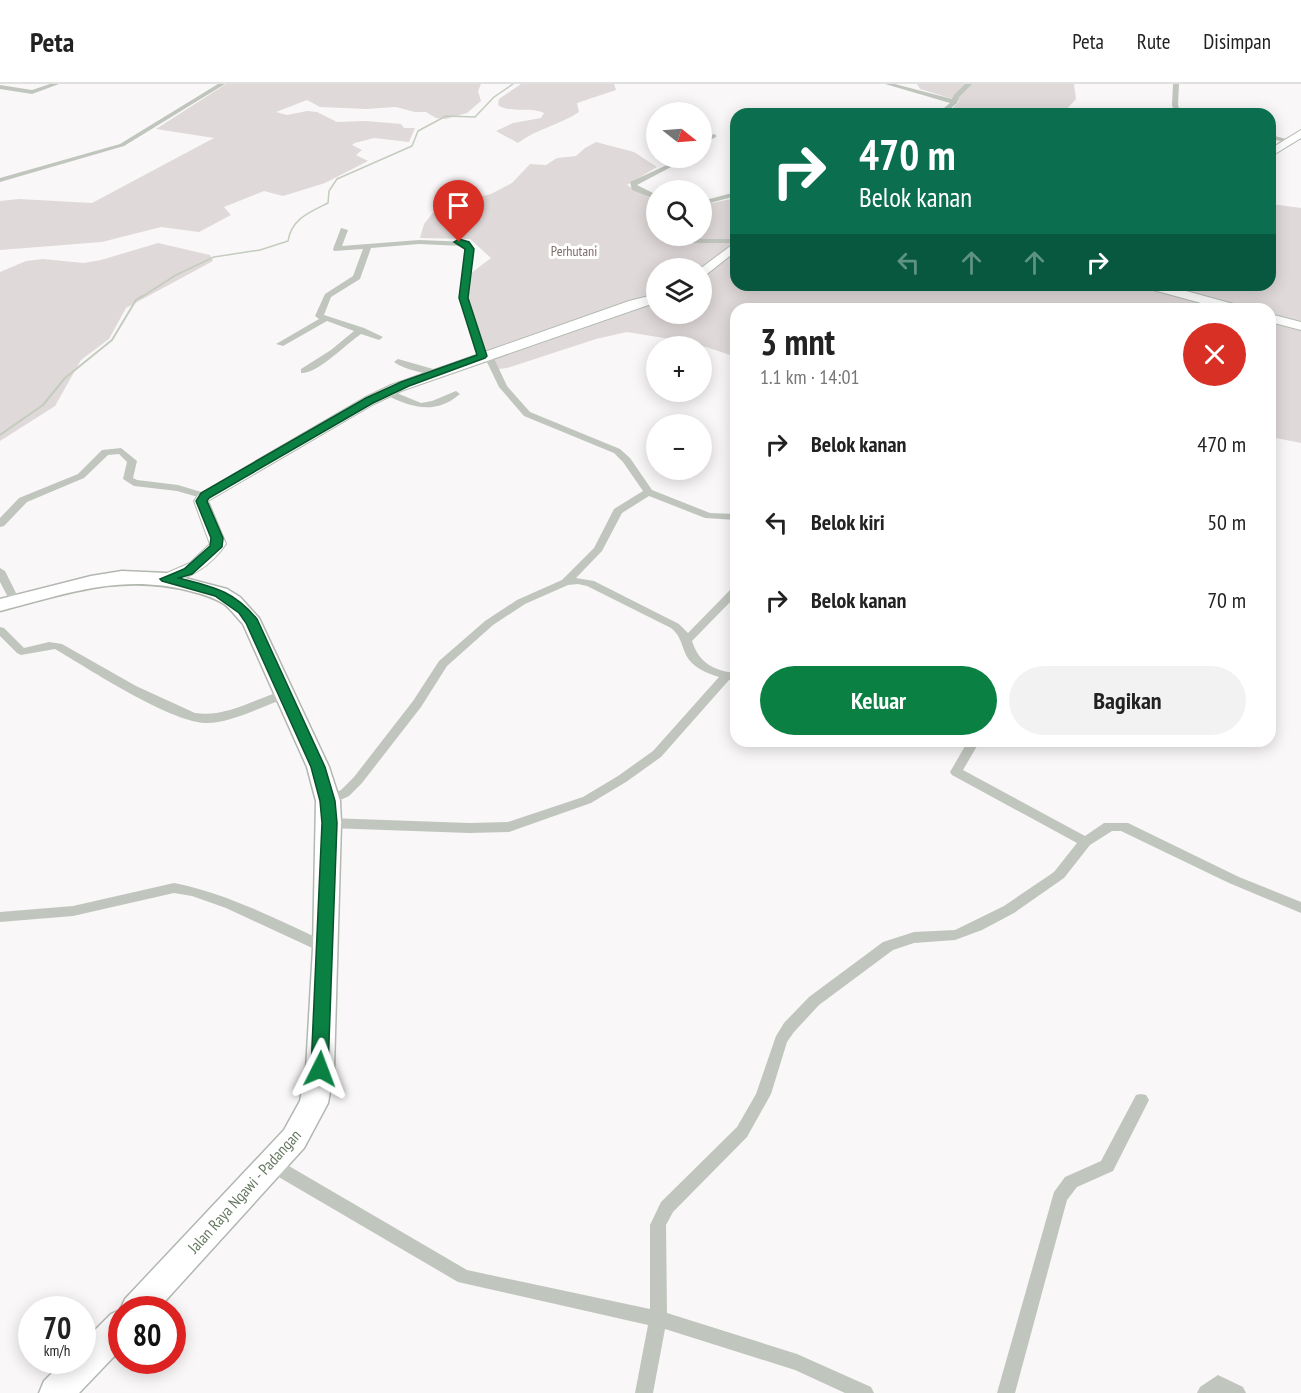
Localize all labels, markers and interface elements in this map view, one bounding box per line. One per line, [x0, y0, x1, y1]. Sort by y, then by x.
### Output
text: Peta [30, 23, 74, 60]
text: Peta [1072, 28, 1104, 55]
text: Rute [1137, 28, 1170, 55]
text: Disimpan [1203, 28, 1271, 55]
north arrow [646, 102, 712, 168]
map controls [646, 102, 712, 480]
text: 470 m [859, 127, 956, 182]
icon: right [760, 132, 838, 210]
pin [433, 180, 484, 242]
button: search [646, 180, 712, 246]
text: Belok kanan [859, 180, 972, 214]
icon: arrive [442, 189, 475, 222]
park label: Perhutani [551, 242, 597, 260]
icon: left [892, 246, 925, 279]
icon: ahead [955, 246, 988, 279]
icon: ahead [1018, 246, 1051, 279]
icon: right [1081, 246, 1114, 279]
button: layers [646, 258, 712, 324]
text: 3 mnt [760, 318, 835, 365]
button: close [1183, 323, 1246, 386]
button: + [646, 336, 712, 402]
text: 1.1 km · 14:01 [760, 364, 859, 390]
button: − [646, 414, 712, 480]
icon: right [760, 428, 793, 461]
text: Belok kanan [811, 430, 906, 458]
text: 470 m [1197, 430, 1246, 458]
icon: left [760, 506, 793, 539]
text: Belok kiri [811, 508, 885, 536]
text: 50 m [1207, 508, 1246, 536]
icon: right [760, 584, 793, 617]
text: Belok kanan [811, 586, 906, 614]
text: 70 m [1207, 586, 1246, 614]
button: Keluar [760, 666, 997, 735]
button: Bagikan [1009, 666, 1246, 735]
position arrow [288, 1037, 352, 1101]
street label: Jalan Raya Ngawi - Padangan [182, 1125, 305, 1258]
speed limit sign: 80 [108, 1296, 186, 1374]
text: 70 [43, 1308, 71, 1347]
text: km/h [44, 1341, 70, 1360]

